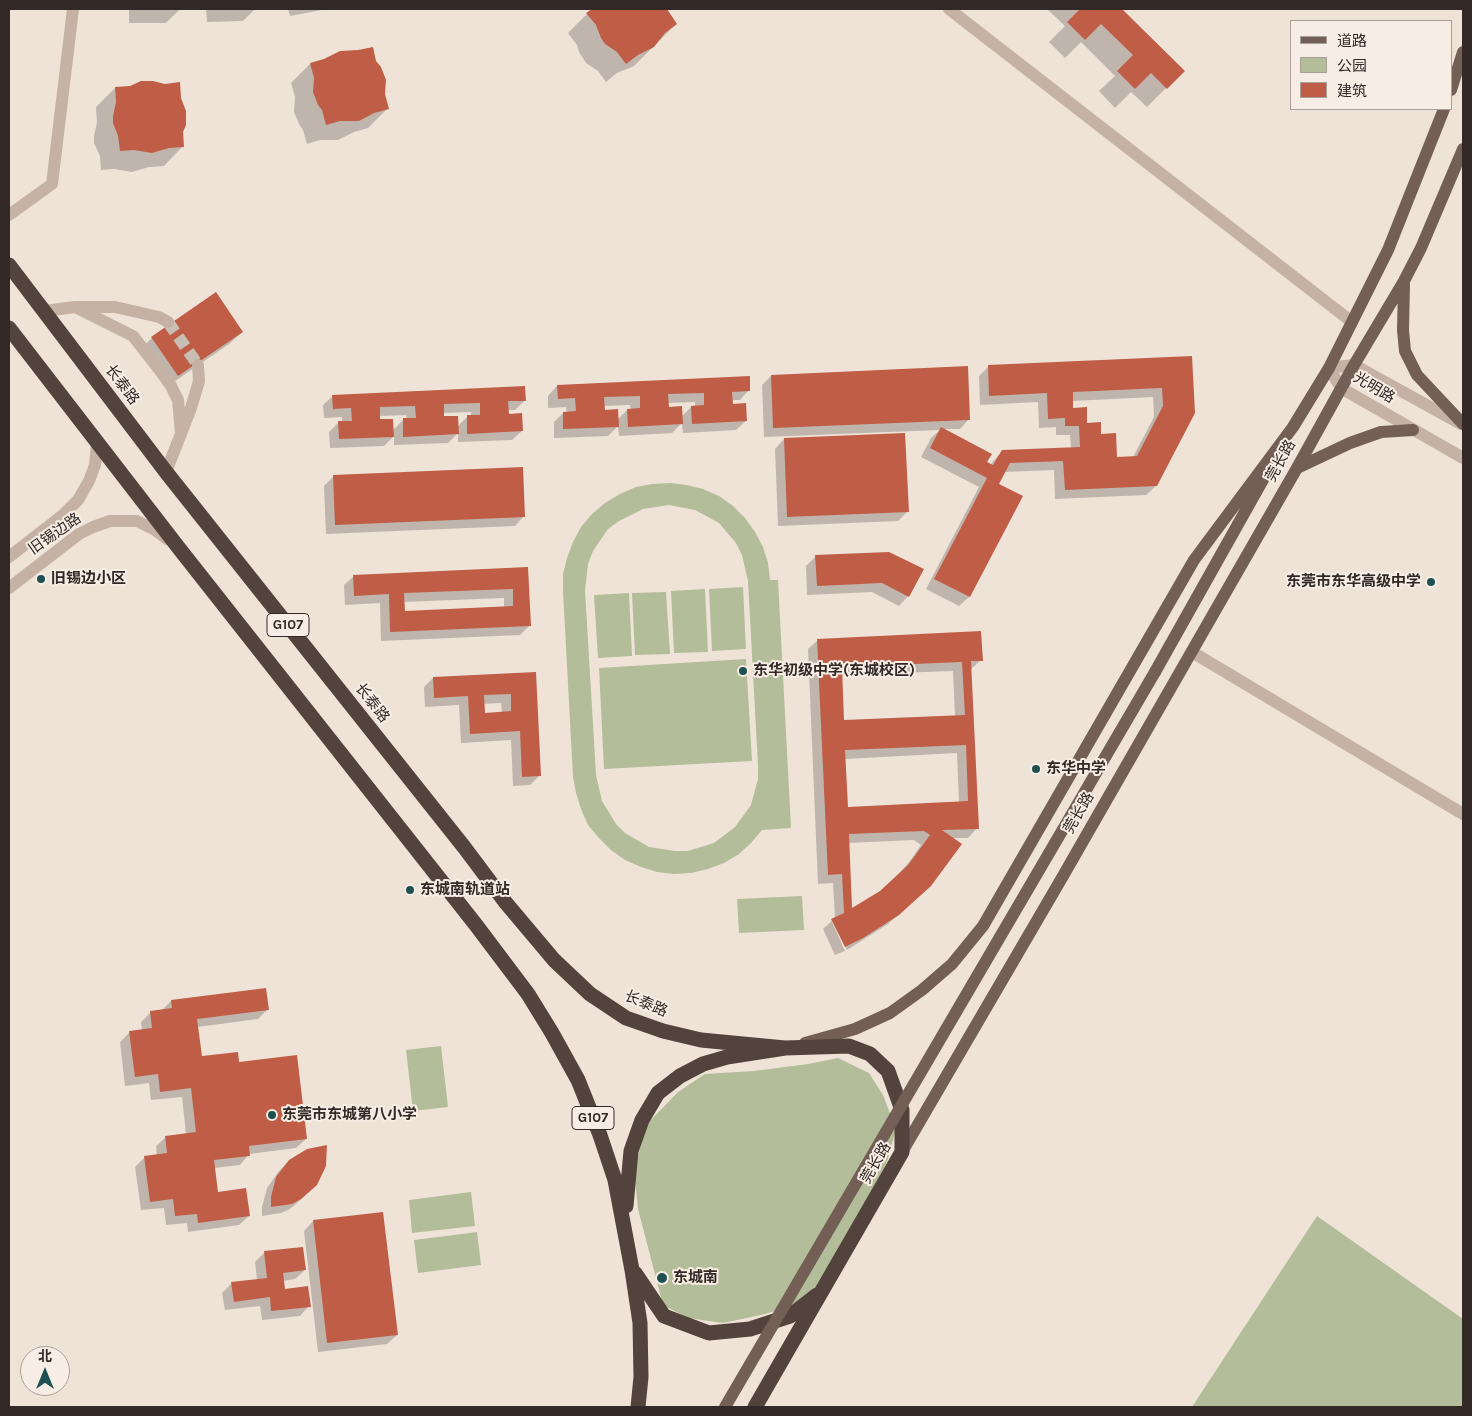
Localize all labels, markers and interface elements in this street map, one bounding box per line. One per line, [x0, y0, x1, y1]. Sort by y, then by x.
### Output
legend [1290, 20, 1452, 110]
text: 道路 [1337, 32, 1367, 50]
text: 公园 [1337, 57, 1367, 75]
text: 建筑 [1337, 82, 1367, 100]
street label: 长泰路 [101, 362, 143, 408]
street label: 光明路 [1350, 369, 1398, 407]
street label: 莞长路 [1262, 437, 1300, 485]
street label: 旧锡边路 [25, 509, 85, 559]
place label: 旧锡边小区 [51, 570, 126, 588]
marker: 旧锡边小区 [35, 573, 47, 585]
place label: 东莞市东华高级中学 [1286, 573, 1421, 591]
marker: 东莞市东华高级中学 [1425, 576, 1437, 588]
road number: G107 [267, 614, 309, 636]
place label: 东华初级中学(东城校区) [753, 662, 915, 680]
marker: 东华初级中学(东城校区) [737, 665, 749, 677]
street label: 长泰路 [351, 680, 393, 726]
place label: 东华中学 [1046, 760, 1106, 778]
marker: 东华中学 [1030, 763, 1042, 775]
street label: 莞长路 [1060, 789, 1098, 837]
place label: 东城南轨道站 [420, 881, 510, 899]
marker: 东城南轨道站 [404, 884, 416, 896]
street label: 长泰路 [622, 987, 670, 1021]
place label: 东莞市东城第八小学 [282, 1106, 417, 1124]
road number: G107 [572, 1106, 614, 1130]
marker: 东莞市东城第八小学 [266, 1109, 278, 1121]
street label: 莞长路 [857, 1139, 895, 1187]
place label: 东城南 [673, 1269, 718, 1287]
marker: 东城南 [655, 1271, 669, 1285]
north arrow [20, 1346, 70, 1396]
text: 北 [38, 1348, 52, 1365]

